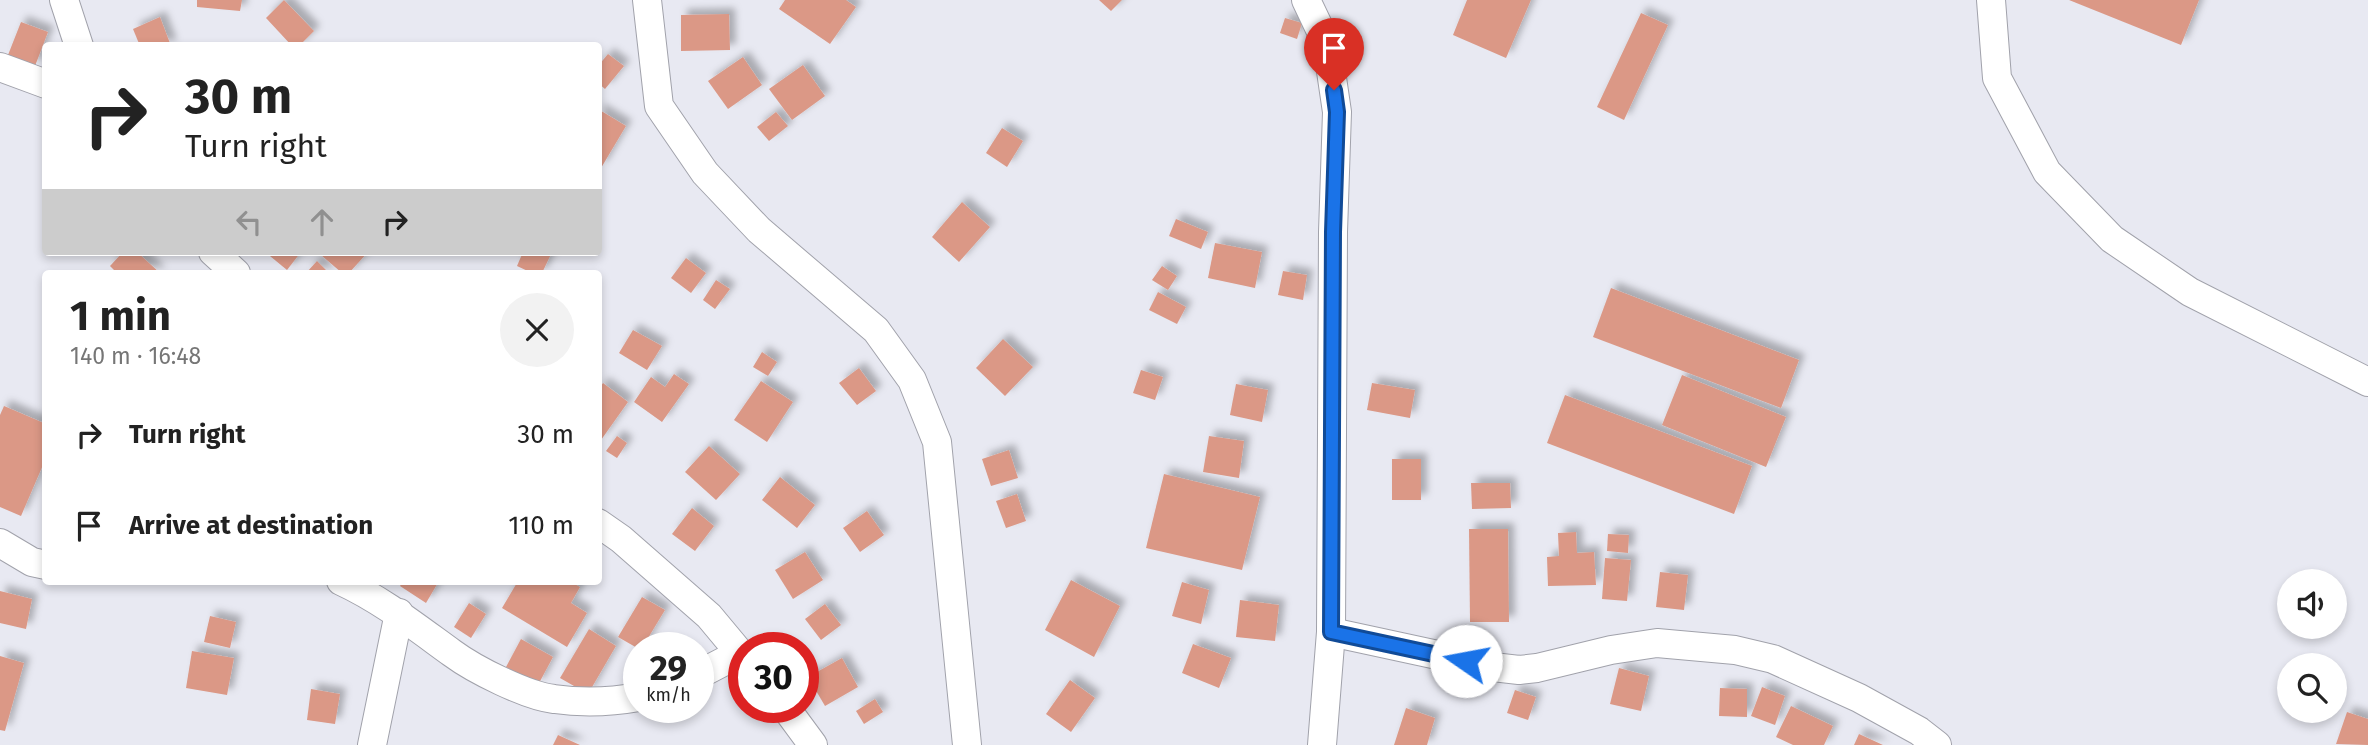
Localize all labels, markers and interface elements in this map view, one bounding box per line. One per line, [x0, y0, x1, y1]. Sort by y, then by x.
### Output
pin [1304, 18, 1364, 90]
icon: arrive [1315, 29, 1353, 67]
text: 30 m [185, 67, 292, 126]
icon: right [70, 70, 161, 161]
text: Turn right [185, 127, 327, 165]
icon: left [230, 203, 268, 241]
icon: ahead [303, 203, 341, 241]
icon: right [376, 203, 414, 241]
text: 1 min [70, 291, 171, 341]
button: close [500, 293, 574, 367]
text: 140 m · 16:48 [70, 342, 201, 370]
icon: right [70, 416, 108, 454]
text: Turn right [129, 419, 246, 450]
text: 30 m [517, 419, 574, 450]
icon: arrive [70, 507, 108, 545]
text: Arrive at destination [129, 510, 373, 541]
text: 110 m [508, 510, 574, 541]
map controls [2277, 569, 2347, 723]
button: sound [2277, 569, 2347, 639]
position arrow [1429, 624, 1503, 698]
speed limit sign: 30 [728, 632, 819, 723]
text: 29 [650, 647, 687, 689]
button: search [2277, 653, 2347, 723]
text: km/h [646, 684, 691, 706]

